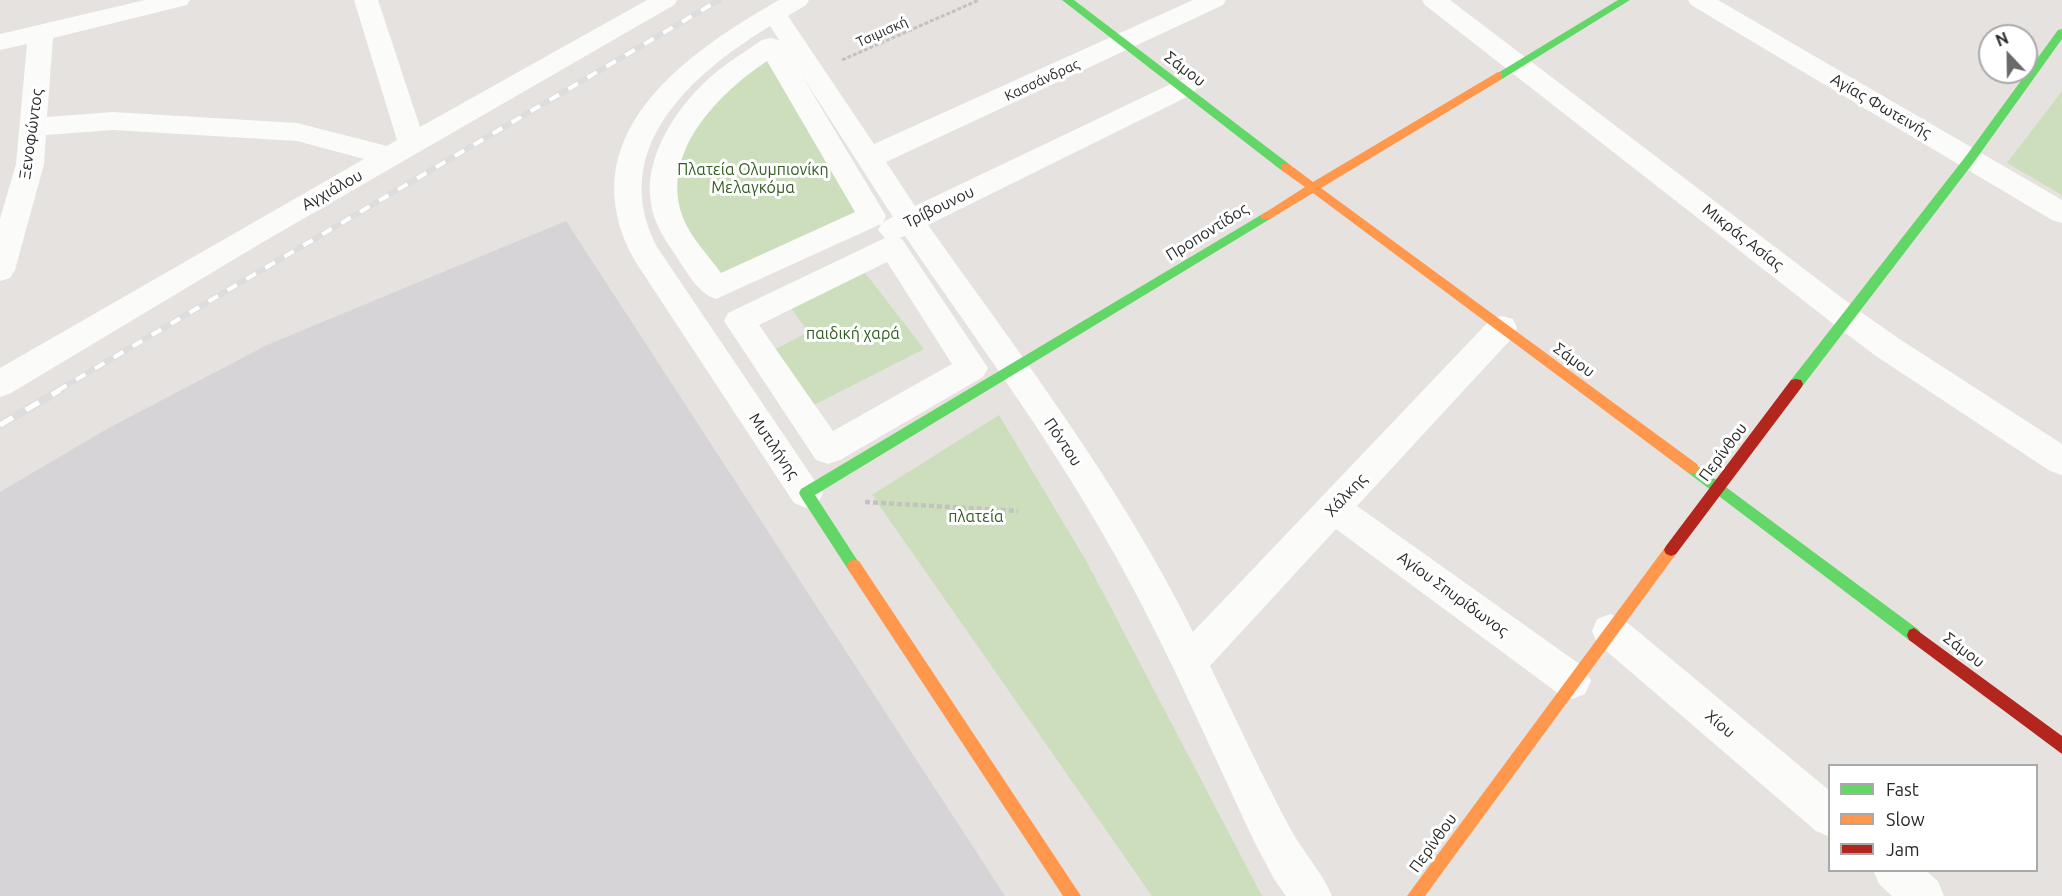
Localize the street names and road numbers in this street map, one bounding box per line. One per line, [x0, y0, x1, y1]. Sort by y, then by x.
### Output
street label: Τσιμισκή [854, 13, 910, 51]
street label: Σάμου [1161, 47, 1209, 91]
street label: Κασσάνδρας [1002, 55, 1082, 105]
street label: Αγίας Φωτεινής [1827, 69, 1935, 143]
street label: Ξενοφώντος [15, 88, 47, 180]
street label: Αγχιάλου [298, 165, 366, 215]
street label: Τρίβουνου [901, 182, 977, 232]
street label: Προποντίδος [1162, 199, 1252, 265]
street label: Μικράς Ασίας [1699, 199, 1787, 275]
street label: Σάμου [1550, 339, 1598, 381]
street label: Μυτιλήνης [745, 409, 803, 483]
street label: Πόντου [1040, 414, 1086, 470]
street label: Περίνθου [1695, 419, 1751, 485]
street label: Χάλκης [1321, 469, 1371, 521]
street label: Αγίου Σπυρίδωνος [1394, 547, 1512, 641]
street label: Σάμου [1940, 628, 1988, 672]
street label: Χίου [1701, 706, 1739, 742]
street label: Περίνθου [1405, 810, 1461, 876]

